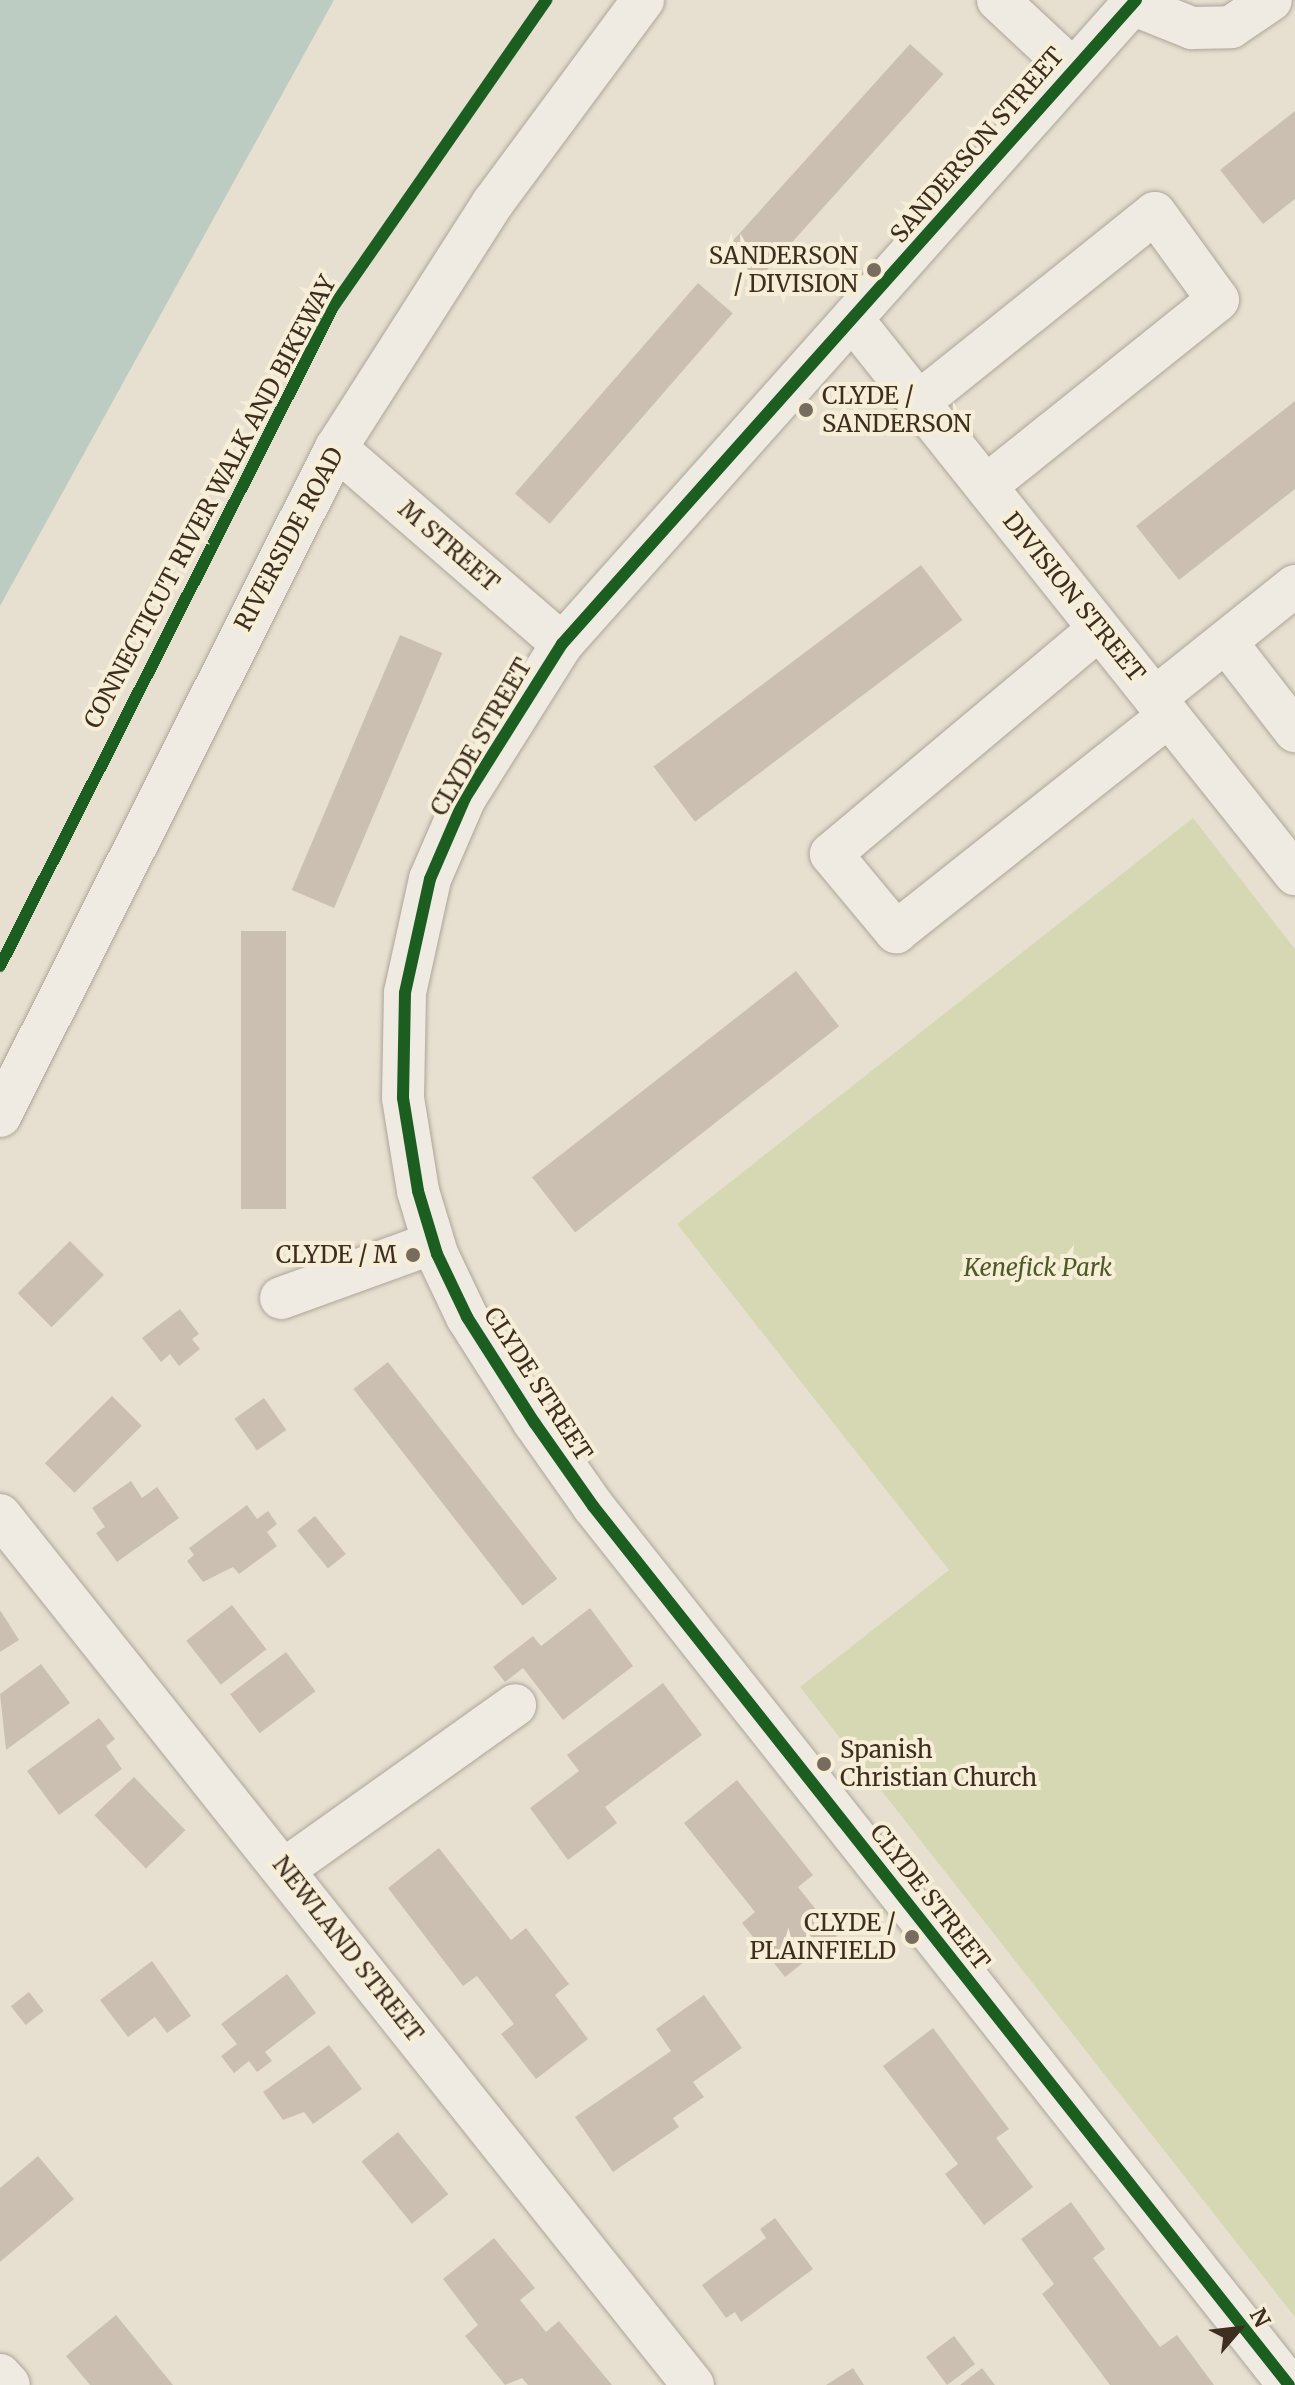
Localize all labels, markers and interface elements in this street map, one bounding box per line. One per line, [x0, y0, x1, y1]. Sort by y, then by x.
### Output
street label: SANDERSON STREET [884, 41, 1070, 249]
place label: SANDERSON / DIVISION [709, 242, 858, 298]
marker: SANDERSON / DIVISION [865, 261, 883, 279]
street label: CONNECTICUT RIVER WALK AND BIKEWAY [78, 271, 342, 733]
place label: CLYDE / SANDERSON [822, 382, 971, 438]
marker: CLYDE / SANDERSON [797, 401, 815, 419]
street label: RIVERSIDE ROAD [228, 442, 350, 636]
street label: M STREET [393, 494, 505, 598]
street label: DIVISION STREET [997, 507, 1151, 687]
street label: CLYDE STREET [424, 653, 538, 821]
place label: CLYDE / M [276, 1241, 397, 1269]
marker: CLYDE / M [404, 1246, 422, 1264]
park label: Kenefick Park [964, 1254, 1112, 1282]
street label: CLYDE STREET [478, 1302, 598, 1466]
place label: Spanish Christian Church [840, 1736, 1037, 1792]
marker: Spanish Christian Church [815, 1755, 833, 1773]
street label: CLYDE STREET [864, 1818, 996, 1976]
street label: NEWLAND STREET [267, 1850, 429, 2048]
place label: CLYDE / PLAINFIELD [749, 1909, 896, 1965]
marker: CLYDE / PLAINFIELD [903, 1928, 921, 1946]
north arrow [1199, 2289, 1279, 2369]
text: N [1244, 2303, 1277, 2332]

